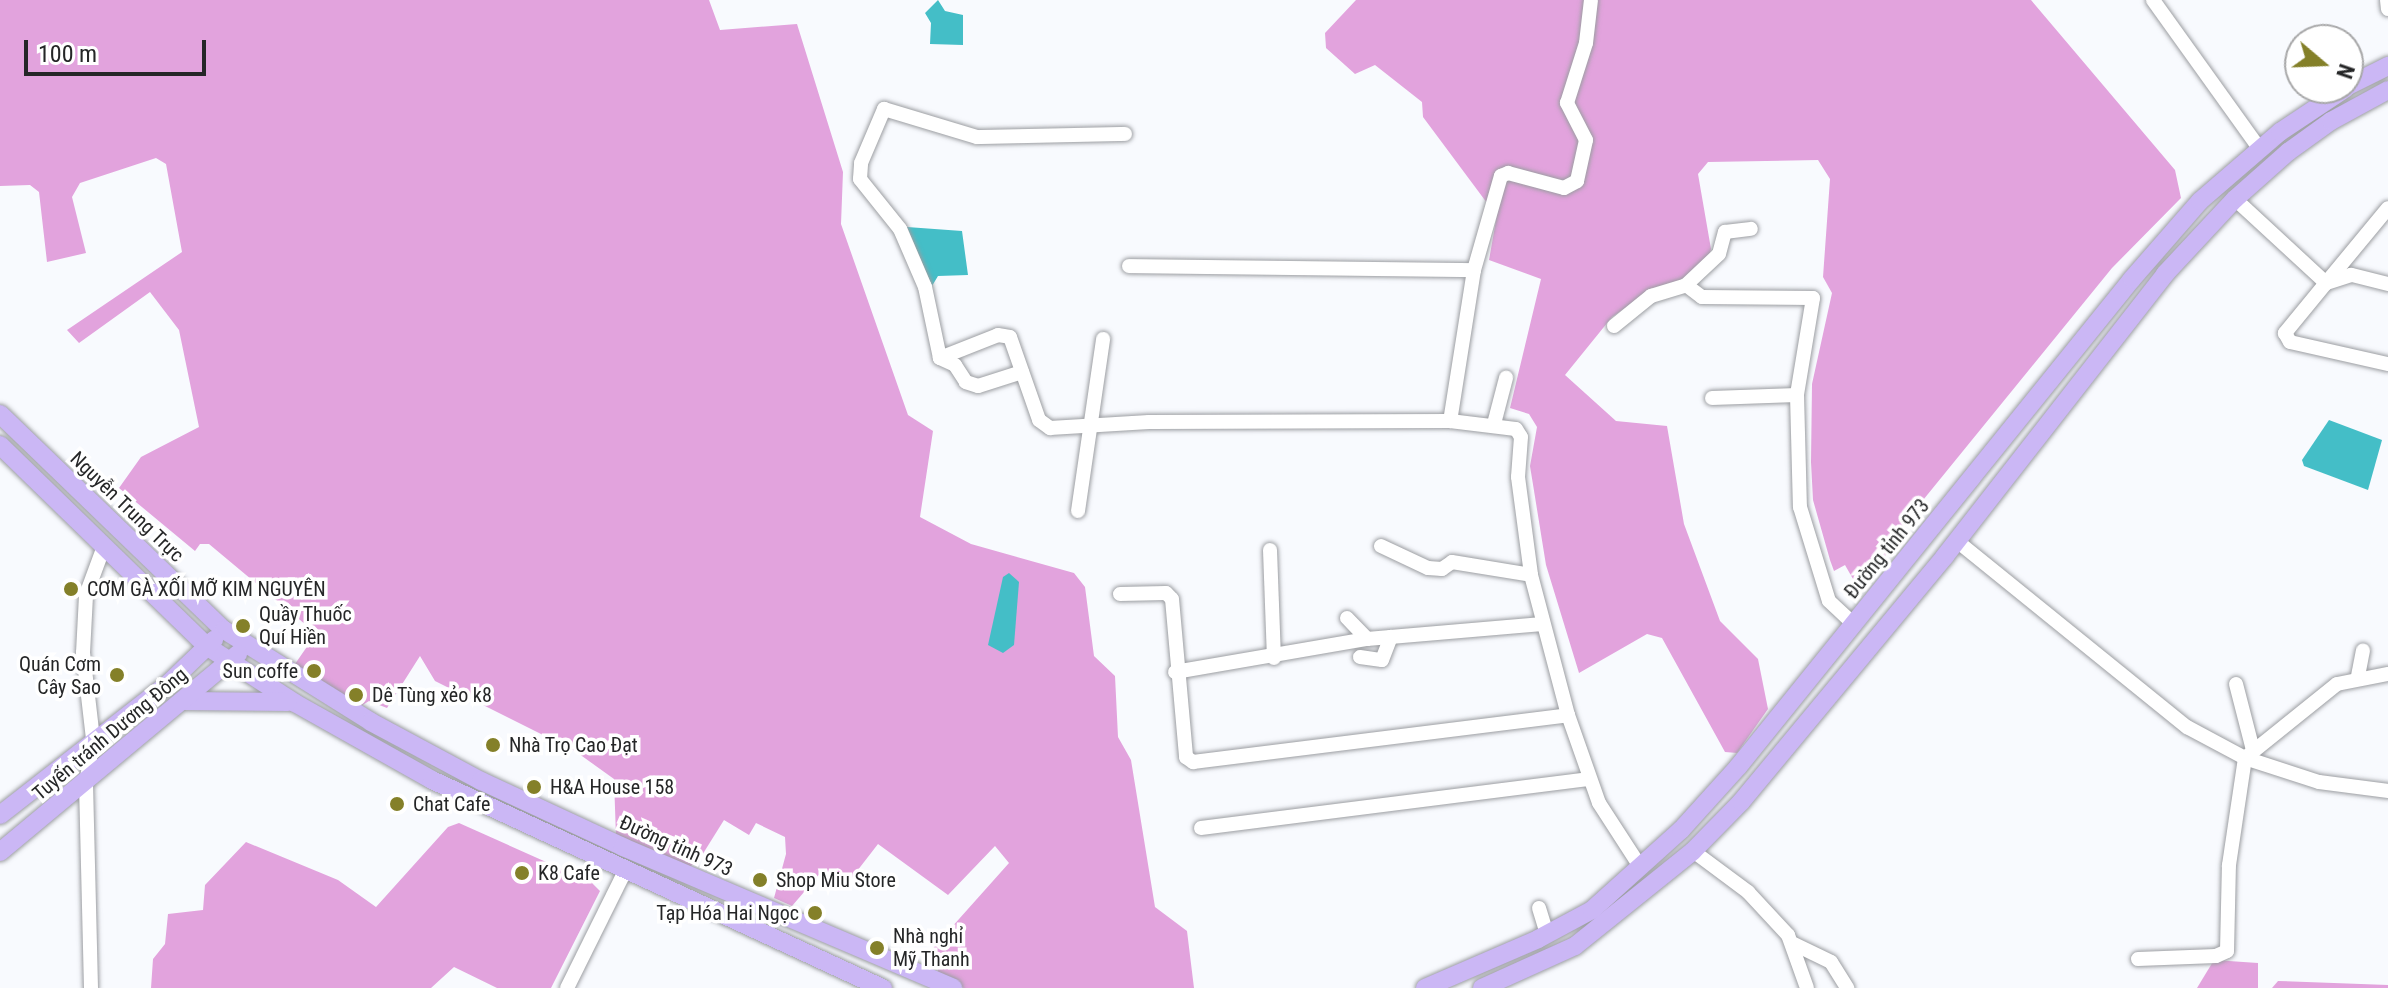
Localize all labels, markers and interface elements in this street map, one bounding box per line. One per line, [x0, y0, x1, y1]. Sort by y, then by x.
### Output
scale bar [28, 24, 210, 74]
north arrow [2284, 24, 2364, 104]
text: 100 m [38, 40, 97, 68]
text: N [2331, 61, 2359, 82]
street label: Nguyễn Trung Trực [65, 446, 189, 568]
street label: Đường tỉnh 973 [1840, 494, 1934, 604]
place label: CƠM GÀ XỐI MỠ KIM NGUYÊN [87, 577, 326, 601]
marker: CƠM GÀ XỐI MỠ KIM NGUYÊN [62, 580, 80, 598]
place label: Quầy Thuốc Quí Hiền [259, 602, 352, 649]
marker: Quầy Thuốc Quí Hiền [234, 617, 252, 635]
place label: Quán Cơm Cây Sao [19, 652, 101, 699]
place label: Sun coffe [223, 659, 298, 683]
street label: Tuyến tránh Dương Đông [28, 662, 192, 806]
marker: Sun coffe [305, 662, 323, 680]
marker: Quán Cơm Cây Sao [108, 666, 126, 684]
place label: Dê Tùng xẻo k8 [372, 683, 492, 707]
marker: Dê Tùng xẻo k8 [347, 686, 365, 704]
place label: Nhà Trọ Cao Đạt [509, 733, 638, 757]
marker: Nhà Trọ Cao Đạt [484, 736, 502, 754]
place label: H&A House 158 [550, 775, 674, 799]
marker: H&A House 158 [525, 778, 543, 796]
place label: Chat Cafe [413, 792, 490, 816]
marker: Chat Cafe [388, 795, 406, 813]
street label: Đường tỉnh 973 [616, 810, 736, 882]
place label: K8 Cafe [538, 861, 600, 885]
marker: K8 Cafe [513, 864, 531, 882]
place label: Shop Miu Store [776, 868, 896, 892]
marker: Shop Miu Store [751, 871, 769, 889]
place label: Tạp Hóa Hai Ngọc [656, 901, 799, 925]
marker: Tạp Hóa Hai Ngọc [806, 904, 824, 922]
place label: Nhà nghỉ Mỹ Thanh [893, 924, 970, 971]
marker: Nhà nghỉ Mỹ Thanh [868, 939, 886, 957]

